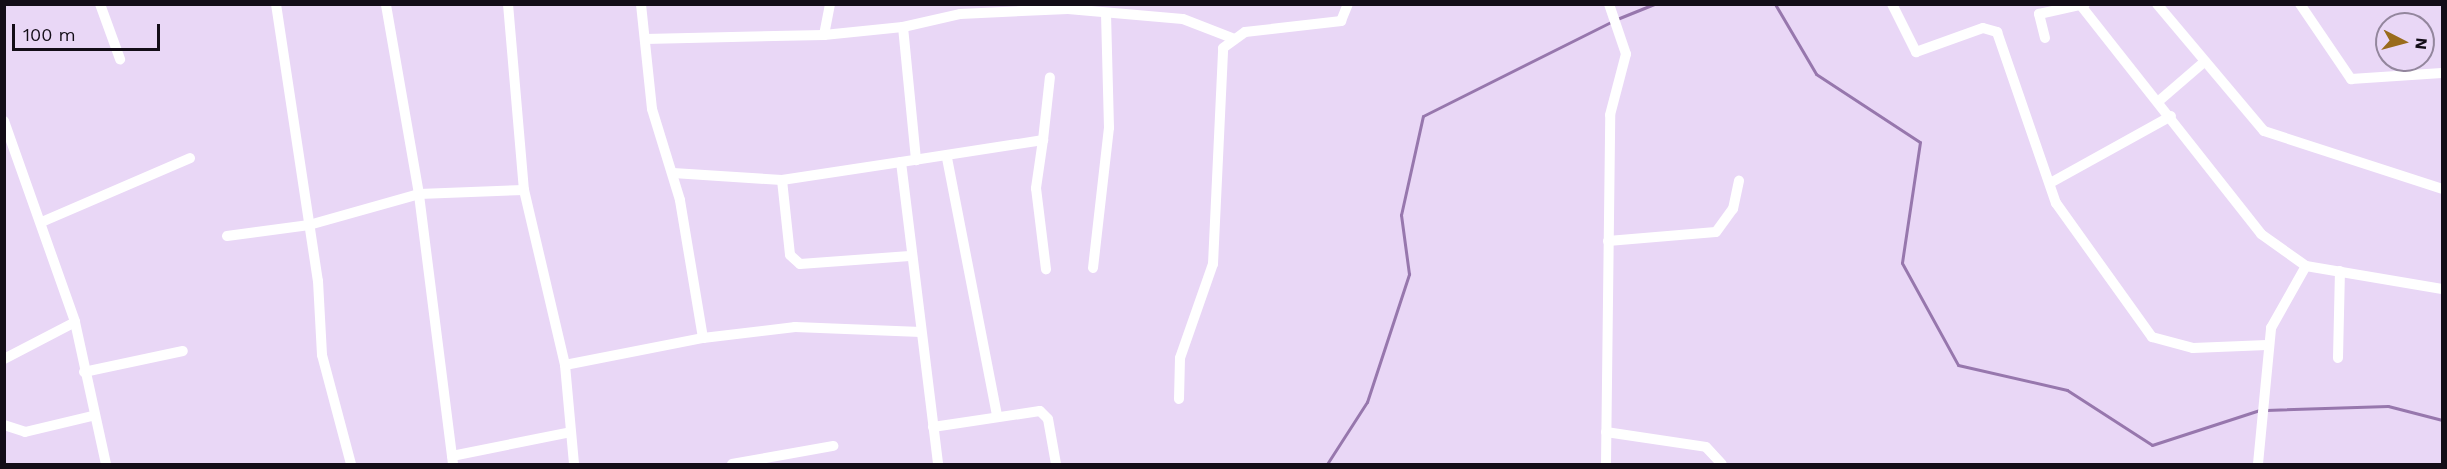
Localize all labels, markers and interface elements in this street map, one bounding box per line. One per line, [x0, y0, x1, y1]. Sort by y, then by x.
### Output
scale bar [15, 12, 164, 50]
north arrow [2375, 12, 2435, 72]
text: 100 m [23, 24, 76, 45]
text: N [2411, 37, 2431, 51]

